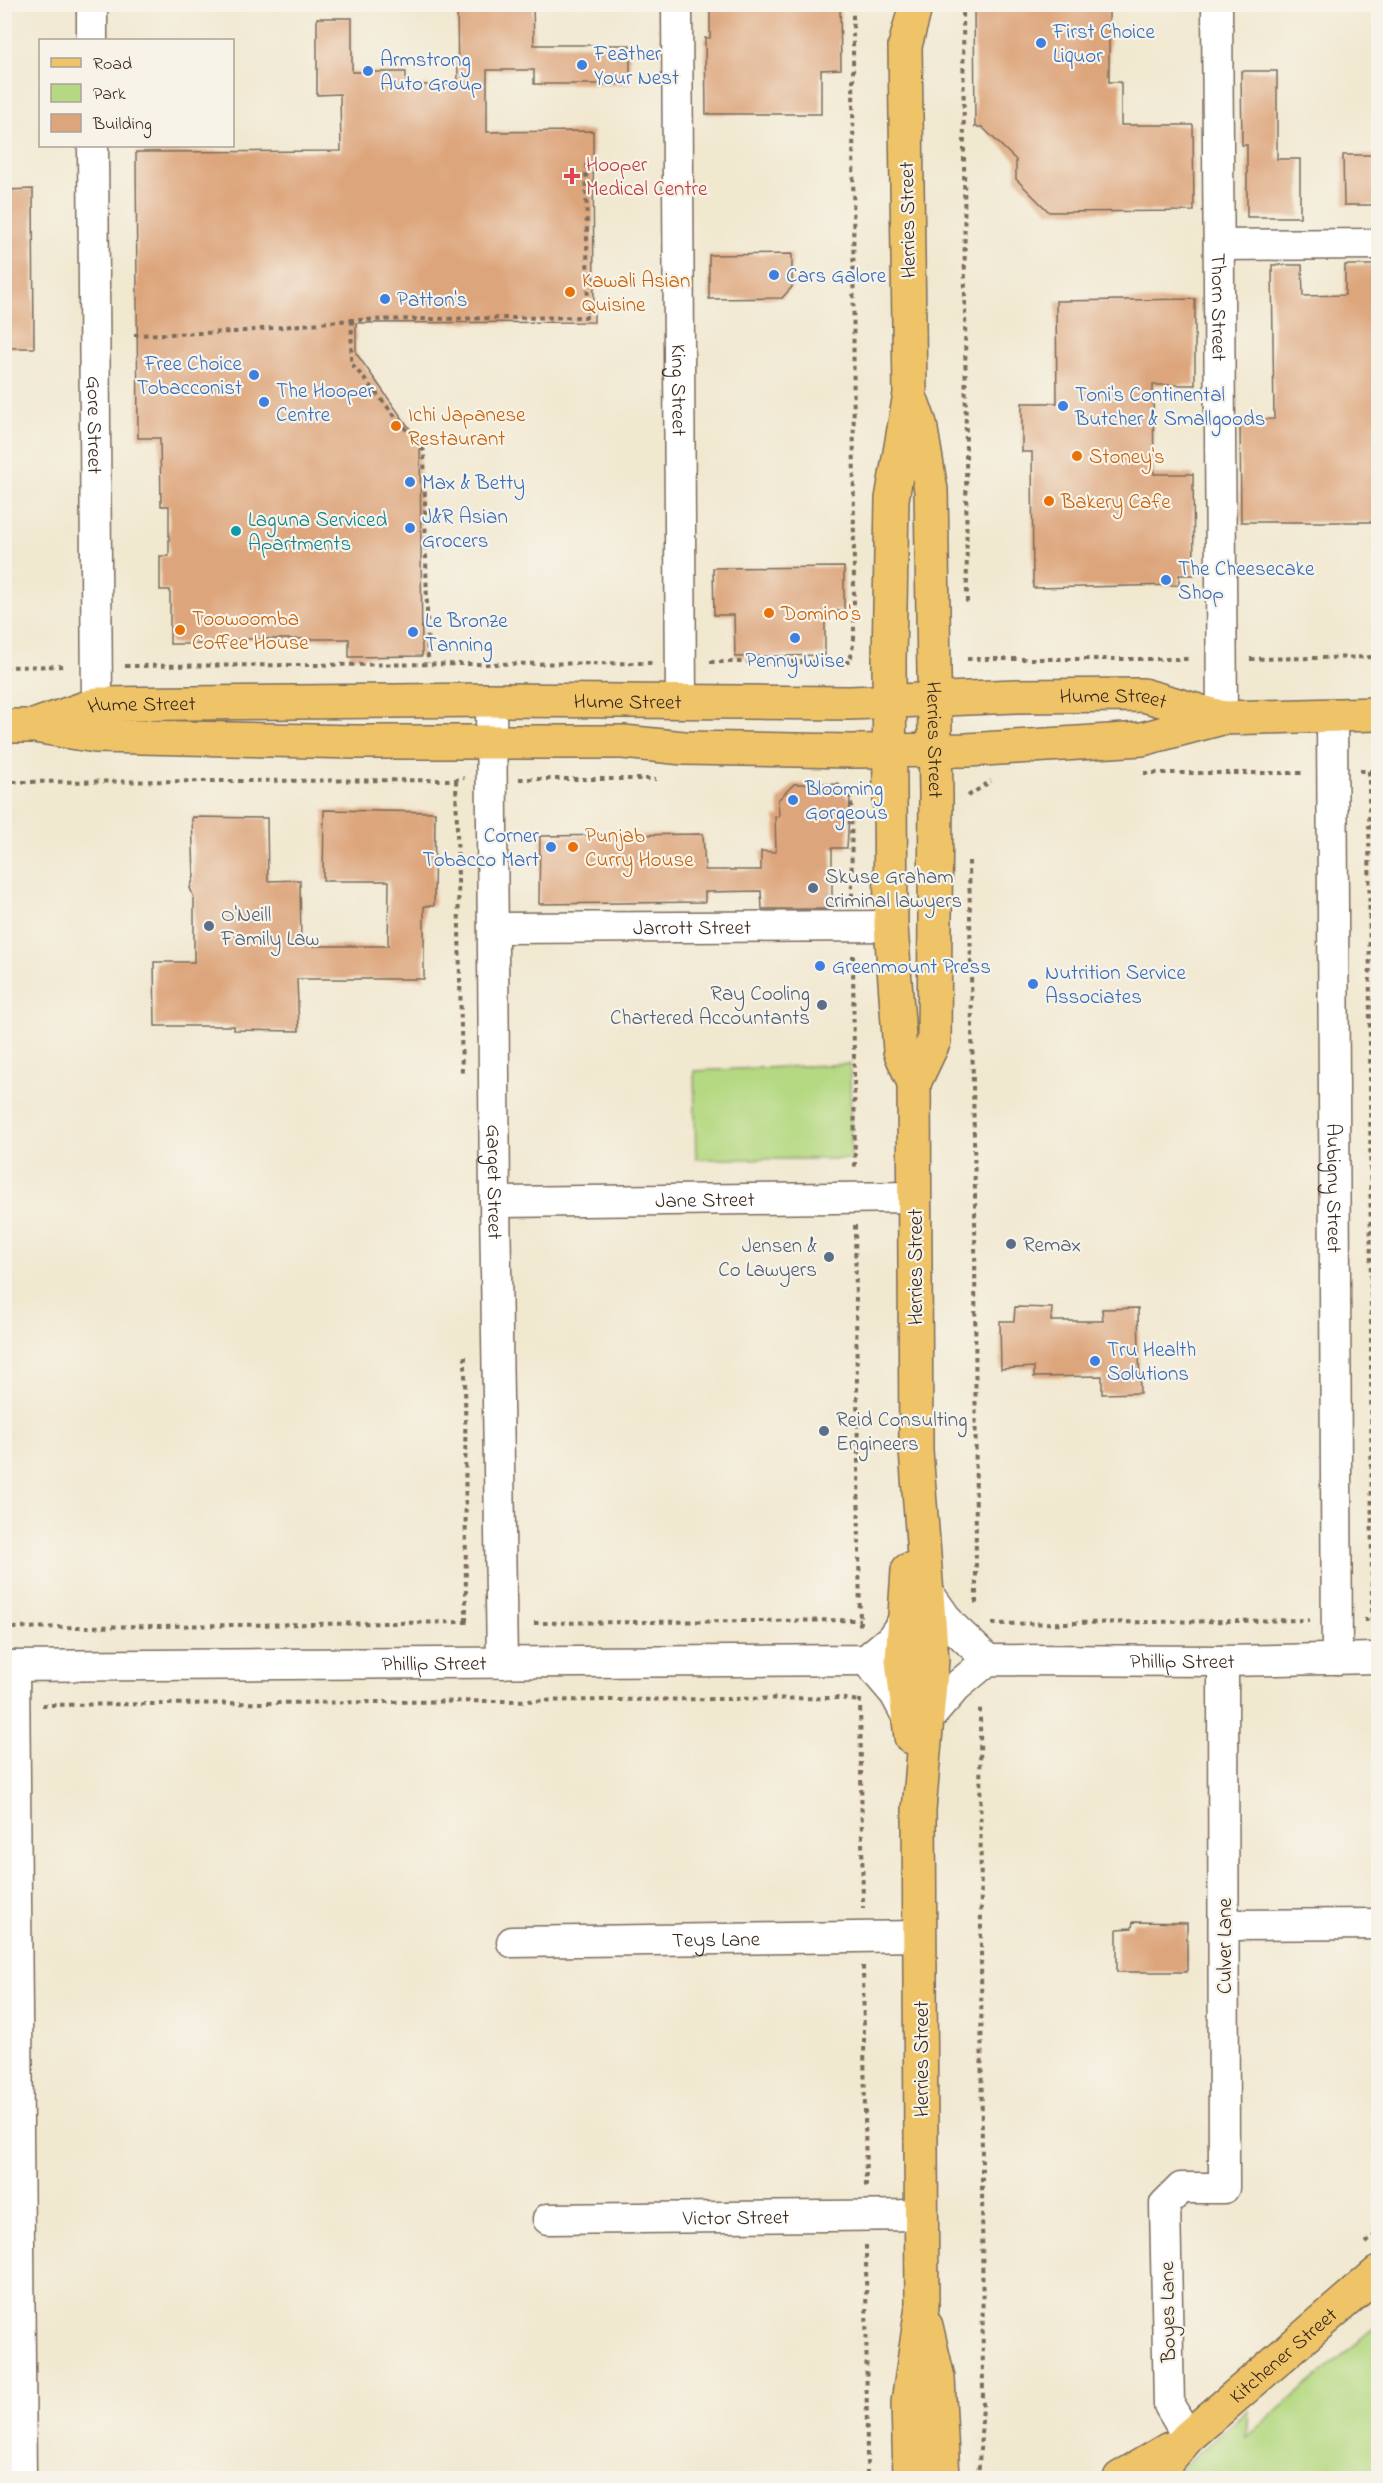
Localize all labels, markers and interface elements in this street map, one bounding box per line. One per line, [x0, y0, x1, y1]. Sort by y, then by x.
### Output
place label: First Choice Liquor [1052, 18, 1155, 72]
marker: First Choice Liquor [1034, 36, 1048, 50]
legend [39, 39, 234, 147]
place label: Feather Your Nest [593, 40, 679, 94]
place label: Armstrong Auto Group [380, 46, 482, 100]
text: Road [93, 52, 132, 78]
marker: Feather Your Nest [575, 58, 589, 72]
marker: Armstrong Auto Group [361, 64, 375, 78]
text: Park [93, 82, 126, 108]
text: Building [92, 112, 152, 139]
place label: Hooper Medical Centre [586, 151, 708, 205]
street label: Herries Street [893, 161, 925, 279]
marker: Hooper Medical Centre [563, 167, 581, 185]
street label: Thorn Street [1202, 253, 1232, 361]
place label: Cars Galore [786, 262, 887, 292]
place label: Kawali Asian Quisine [582, 267, 690, 321]
marker: Cars Galore [767, 268, 781, 282]
marker: Kawali Asian Quisine [563, 285, 577, 299]
place label: Patton's [397, 286, 468, 316]
marker: Patton's [378, 292, 392, 306]
street label: King Street [660, 344, 692, 436]
place label: Free Choice Tobacconist [137, 350, 243, 404]
marker: Free Choice Tobacconist [247, 368, 261, 382]
street label: Gore Street [78, 376, 108, 474]
place label: The Hooper Centre [276, 377, 375, 431]
place label: Toni's Continental Butcher & Smallgoods [1074, 381, 1265, 437]
marker: The Hooper Centre [257, 395, 271, 409]
marker: Toni's Continental Butcher & Smallgoods [1056, 399, 1070, 413]
place label: Ichi Japanese Restaurant [408, 401, 526, 455]
marker: Ichi Japanese Restaurant [389, 419, 403, 433]
place label: Stoney's [1089, 443, 1165, 475]
marker: Stoney's [1070, 449, 1084, 463]
place label: Max & Betty [422, 469, 525, 501]
marker: Max & Betty [403, 475, 417, 489]
place label: Bakery Cafe [1060, 488, 1171, 520]
marker: Bakery Cafe [1042, 494, 1056, 508]
place label: J&R Asian Grocers [422, 503, 508, 557]
place label: Laguna Serviced Apartments [248, 506, 387, 560]
marker: J&R Asian Grocers [403, 521, 417, 535]
marker: Laguna Serviced Apartments [229, 524, 243, 538]
place label: The Cheesecake Shop [1178, 555, 1315, 609]
marker: The Cheesecake Shop [1159, 573, 1173, 587]
place label: Domino's [780, 600, 862, 630]
place label: Toowoomba Coffee House [192, 605, 309, 659]
marker: Domino's [762, 606, 776, 620]
place label: Le Bronze Tanning [425, 607, 508, 663]
marker: Toowoomba Coffee House [173, 623, 187, 637]
marker: Le Bronze Tanning [406, 625, 420, 639]
marker: Penny Wise [788, 631, 802, 645]
place label: Penny Wise [745, 647, 845, 679]
street label: Herries Street [917, 681, 949, 799]
street label: Hume Street [1059, 682, 1170, 718]
street label: Hume Street [573, 688, 682, 719]
street label: Hume Street [84, 690, 196, 723]
place label: Blooming Gorgeous [804, 775, 888, 831]
marker: Blooming Gorgeous [786, 793, 800, 807]
place label: Corner Tobacco Mart [423, 822, 539, 876]
place label: Punjab Curry House [585, 822, 694, 878]
marker: Corner Tobacco Mart [544, 840, 558, 854]
marker: Punjab Curry House [566, 840, 580, 854]
place label: Skuse Graham criminal lawyers [825, 863, 962, 919]
marker: Skuse Graham criminal lawyers [806, 881, 820, 895]
place label: O'Neill Family Law [220, 901, 319, 957]
street label: Jarrott Street [633, 914, 751, 944]
marker: O'Neill Family Law [202, 919, 216, 933]
place label: Greenmount Press [832, 953, 991, 983]
marker: Greenmount Press [813, 959, 827, 973]
place label: Nutrition Service Associates [1045, 959, 1186, 1013]
marker: Nutrition Service Associates [1026, 977, 1040, 991]
place label: Ray Cooling Chartered Accountants [610, 980, 810, 1034]
marker: Ray Cooling Chartered Accountants [815, 998, 829, 1012]
street label: Aubigny Street [1315, 1123, 1348, 1253]
street label: Garget Street [476, 1124, 509, 1240]
street label: Jane Street [655, 1186, 755, 1217]
street label: Herries Street [902, 1209, 932, 1325]
place label: Remax [1023, 1231, 1081, 1261]
place label: Jensen & Co Lawyers [718, 1232, 817, 1288]
marker: Remax [1004, 1237, 1018, 1251]
marker: Jensen & Co Lawyers [822, 1250, 836, 1264]
place label: Tru Health Solutions [1107, 1336, 1196, 1390]
marker: Tru Health Solutions [1088, 1354, 1102, 1368]
place label: Reid Consulting Engineers [836, 1406, 967, 1462]
marker: Reid Consulting Engineers [817, 1424, 831, 1438]
street label: Phillip Street [1130, 1648, 1235, 1678]
street label: Phillip Street [381, 1650, 487, 1680]
street label: Culver Lane [1211, 1898, 1241, 1994]
street label: Teys Lane [672, 1925, 761, 1958]
street label: Herries Street [908, 2001, 938, 2117]
street label: Victor Street [681, 2203, 790, 2235]
street label: Boyes Lane [1153, 2261, 1187, 2364]
street label: Kitchener Street [1224, 2301, 1345, 2412]

